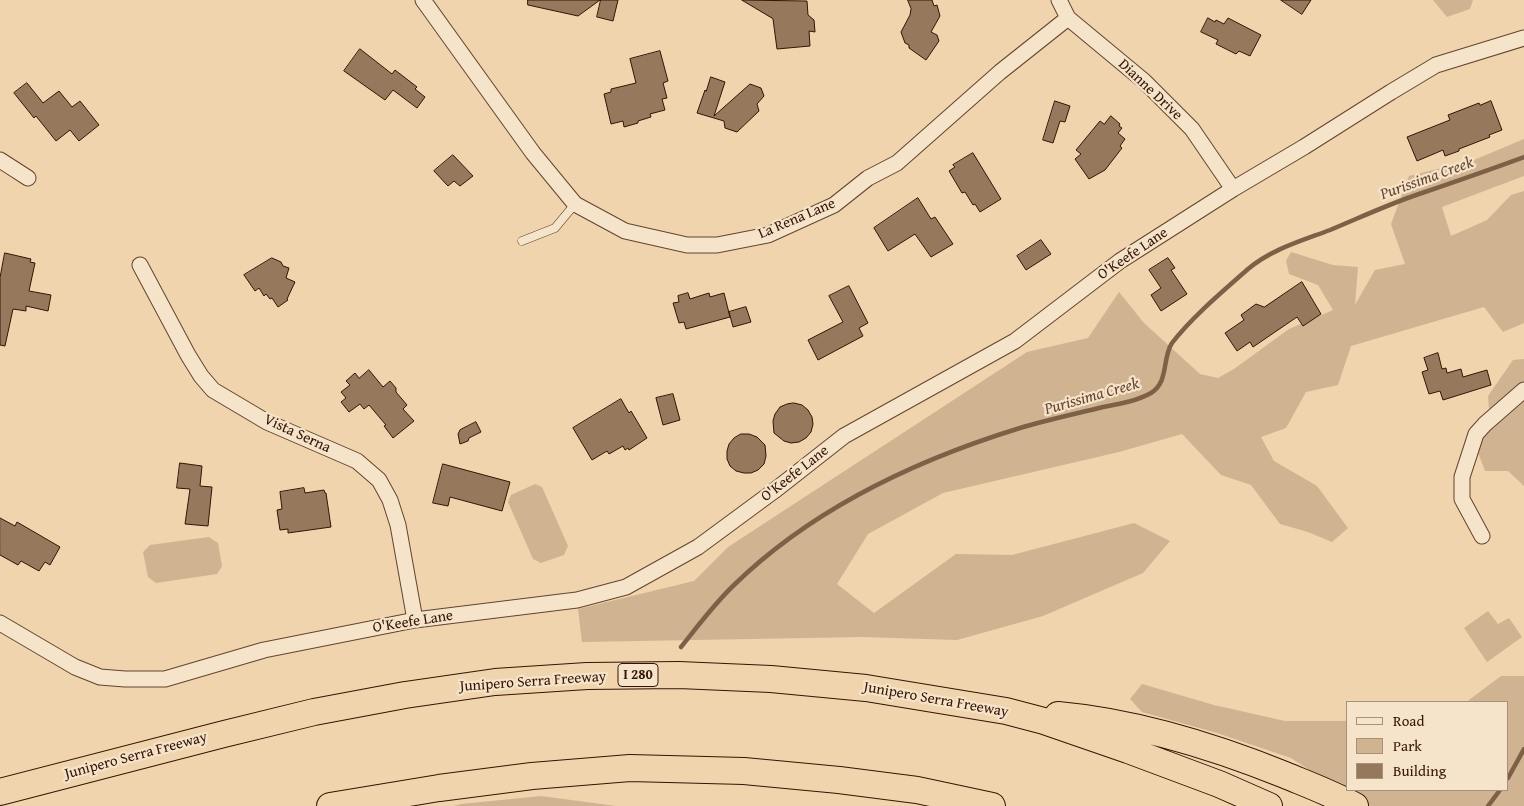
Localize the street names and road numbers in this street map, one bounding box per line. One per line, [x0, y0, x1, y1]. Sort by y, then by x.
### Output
street label: Dianne Drive [1114, 56, 1186, 124]
street label: La Rena Lane [756, 195, 838, 243]
street label: O'Keefe Lane [1094, 224, 1172, 284]
street label: Vista Serna [261, 411, 333, 457]
street label: O'Keefe Lane [758, 442, 832, 506]
street label: O'Keefe Lane [372, 607, 454, 637]
road number: I 280 [618, 664, 658, 686]
street label: Junipero Serra Freeway [459, 668, 607, 696]
street label: Junipero Serra Freeway [862, 678, 1010, 722]
street label: Junipero Serra Freeway [63, 728, 209, 784]

